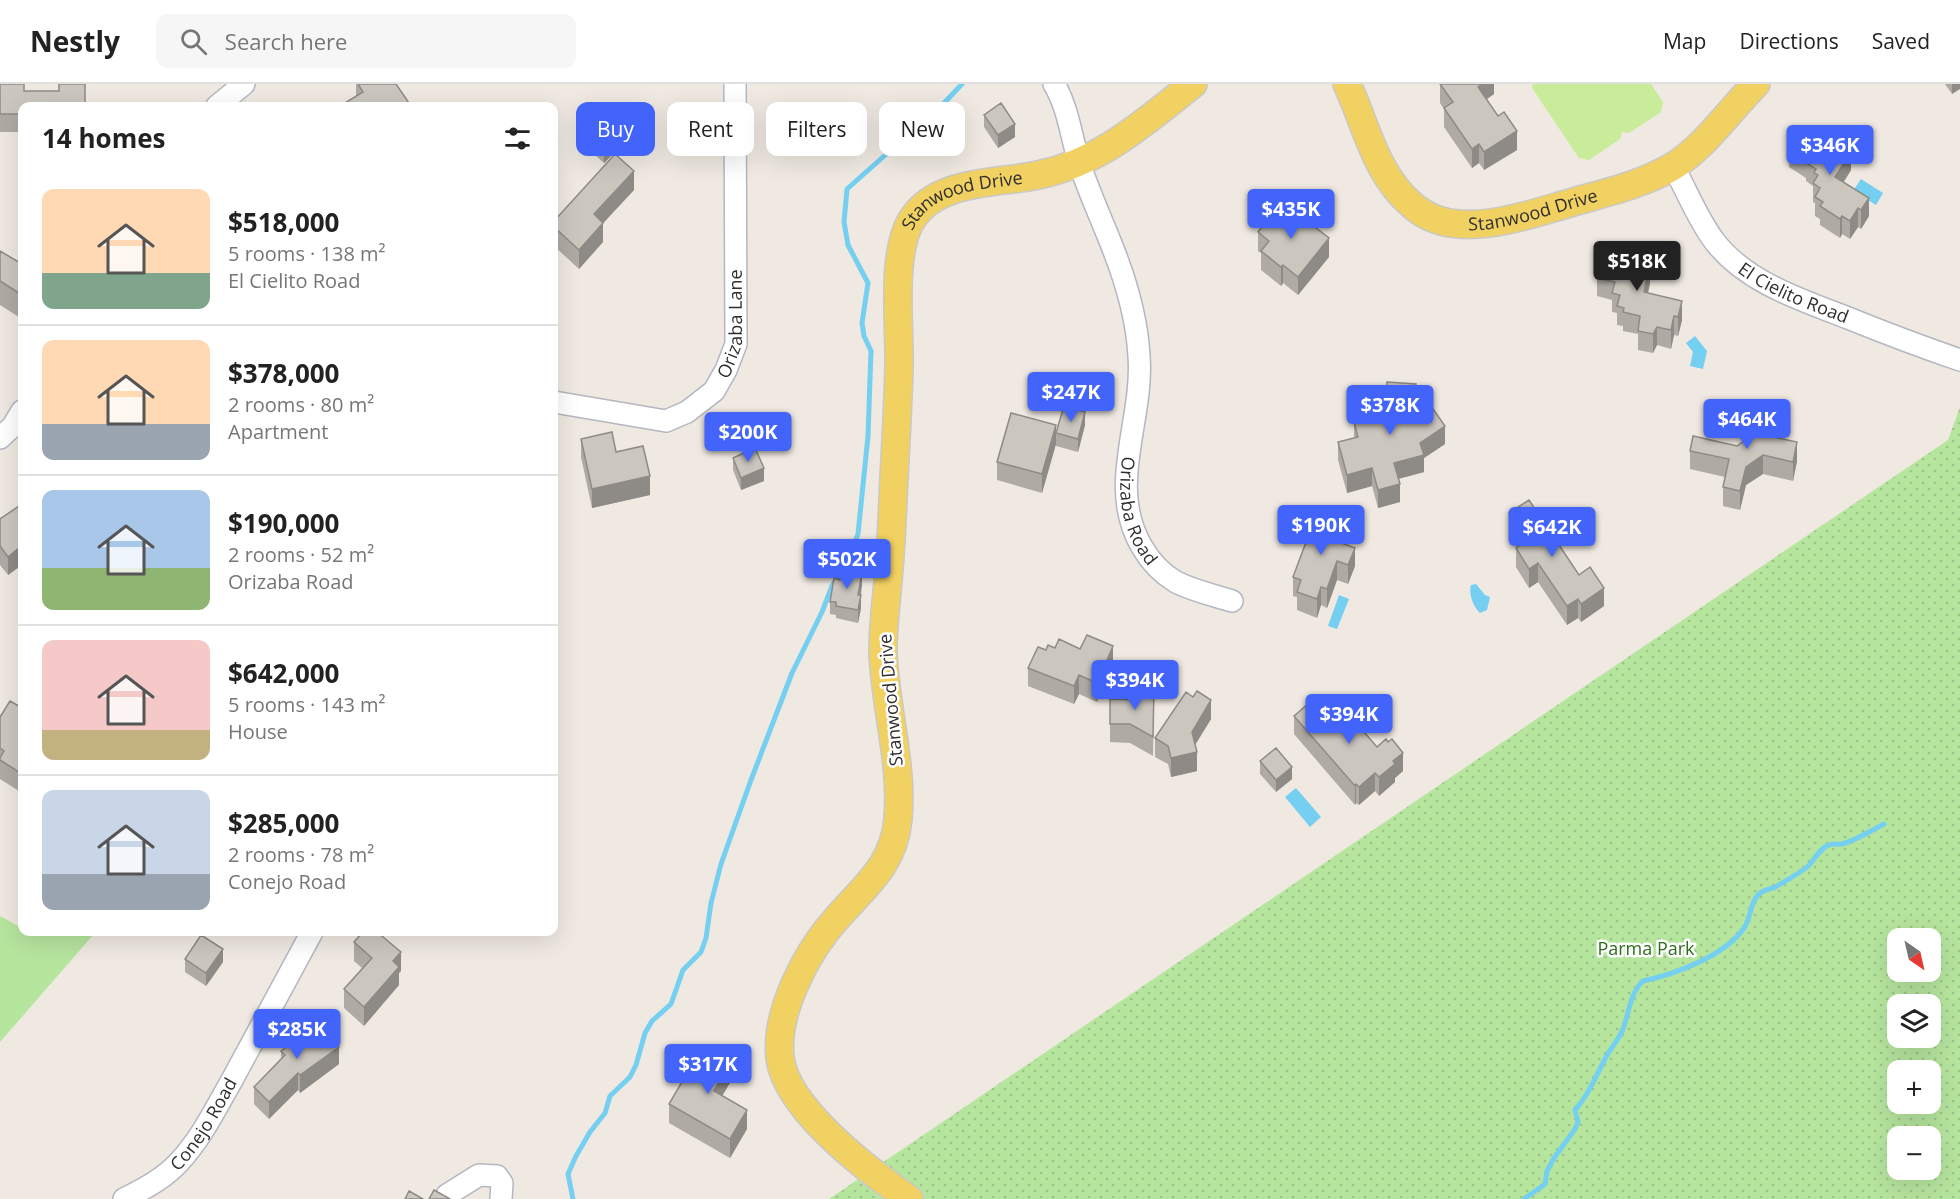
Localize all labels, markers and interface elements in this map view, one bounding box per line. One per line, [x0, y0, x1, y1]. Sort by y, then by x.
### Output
search box [156, 14, 576, 68]
text: Nestly [30, 22, 120, 60]
icon: search [177, 25, 210, 58]
text: Search here [225, 26, 347, 56]
text: Map [1663, 27, 1706, 55]
text: Directions [1739, 27, 1839, 55]
text: Saved [1872, 27, 1930, 55]
chip: Buy [576, 102, 655, 156]
chip: Rent [667, 102, 754, 156]
chip: Filters [766, 102, 867, 156]
chip: New [879, 102, 965, 156]
text: 14 homes [42, 120, 166, 156]
icon: filters [501, 122, 534, 155]
pin: $346K [1788, 125, 1872, 176]
text: $346K [1800, 131, 1860, 158]
street label: Stanwood Drive [895, 165, 1024, 234]
street label: Stanwood Drive [1468, 183, 1600, 235]
pin: $435K [1249, 189, 1333, 240]
text: $435K [1261, 195, 1321, 222]
text: $518,000 [228, 204, 339, 240]
icon: home [90, 213, 162, 285]
text: 5 rooms · 138 m² [228, 240, 386, 267]
pin: $518K [1595, 241, 1679, 292]
text: $518K [1607, 247, 1667, 274]
street label: El Cielito Road [1734, 256, 1852, 328]
text: El Cielito Road [228, 267, 360, 294]
street label: Orizaba Lane [711, 269, 747, 383]
text: $378,000 [228, 355, 339, 391]
icon: home [90, 364, 162, 436]
pin: $247K [1029, 372, 1113, 423]
text: $247K [1041, 378, 1101, 405]
pin: $378K [1348, 385, 1432, 436]
text: 2 rooms · 80 m² [228, 391, 374, 418]
text: $378K [1360, 391, 1420, 418]
pin: $464K [1705, 399, 1789, 450]
text: $464K [1717, 405, 1777, 432]
pin: $200K [706, 412, 790, 463]
text: Apartment [228, 418, 328, 445]
text: $200K [718, 418, 778, 445]
street label: Orizaba Road [1115, 455, 1164, 570]
text: $190,000 [228, 505, 339, 541]
pin: $190K [1279, 505, 1363, 556]
pin: $642K [1510, 507, 1594, 558]
text: $190K [1291, 511, 1351, 538]
text: $642K [1522, 513, 1582, 540]
icon: home [90, 514, 162, 586]
pin: $502K [805, 539, 889, 590]
text: 2 rooms · 52 m² [228, 541, 374, 568]
text: $502K [817, 545, 877, 572]
text: Orizaba Road [228, 568, 354, 595]
street label: Stanwood Drive [872, 633, 908, 767]
text: $642,000 [228, 655, 339, 691]
pin: $394K [1093, 660, 1177, 711]
icon: home [90, 664, 162, 736]
text: $394K [1105, 666, 1165, 693]
text: 5 rooms · 143 m² [228, 691, 386, 718]
pin: $394K [1307, 694, 1391, 745]
text: $394K [1319, 700, 1379, 727]
text: House [228, 718, 288, 745]
text: $285,000 [228, 805, 339, 841]
icon: home [90, 814, 162, 886]
text: 2 rooms · 78 m² [228, 841, 374, 868]
text: Conejo Road [228, 868, 346, 895]
north arrow [1887, 928, 1941, 982]
map controls [1887, 928, 1941, 1180]
park label: Parma Park [1597, 936, 1695, 960]
button: layers [1887, 994, 1941, 1048]
pin: $285K [255, 1009, 339, 1060]
text: $285K [267, 1015, 327, 1042]
pin: $317K [666, 1044, 750, 1095]
text: $317K [678, 1050, 738, 1077]
button: + [1887, 1060, 1941, 1114]
street label: Conejo Road [164, 1073, 242, 1175]
button: − [1887, 1126, 1941, 1180]

